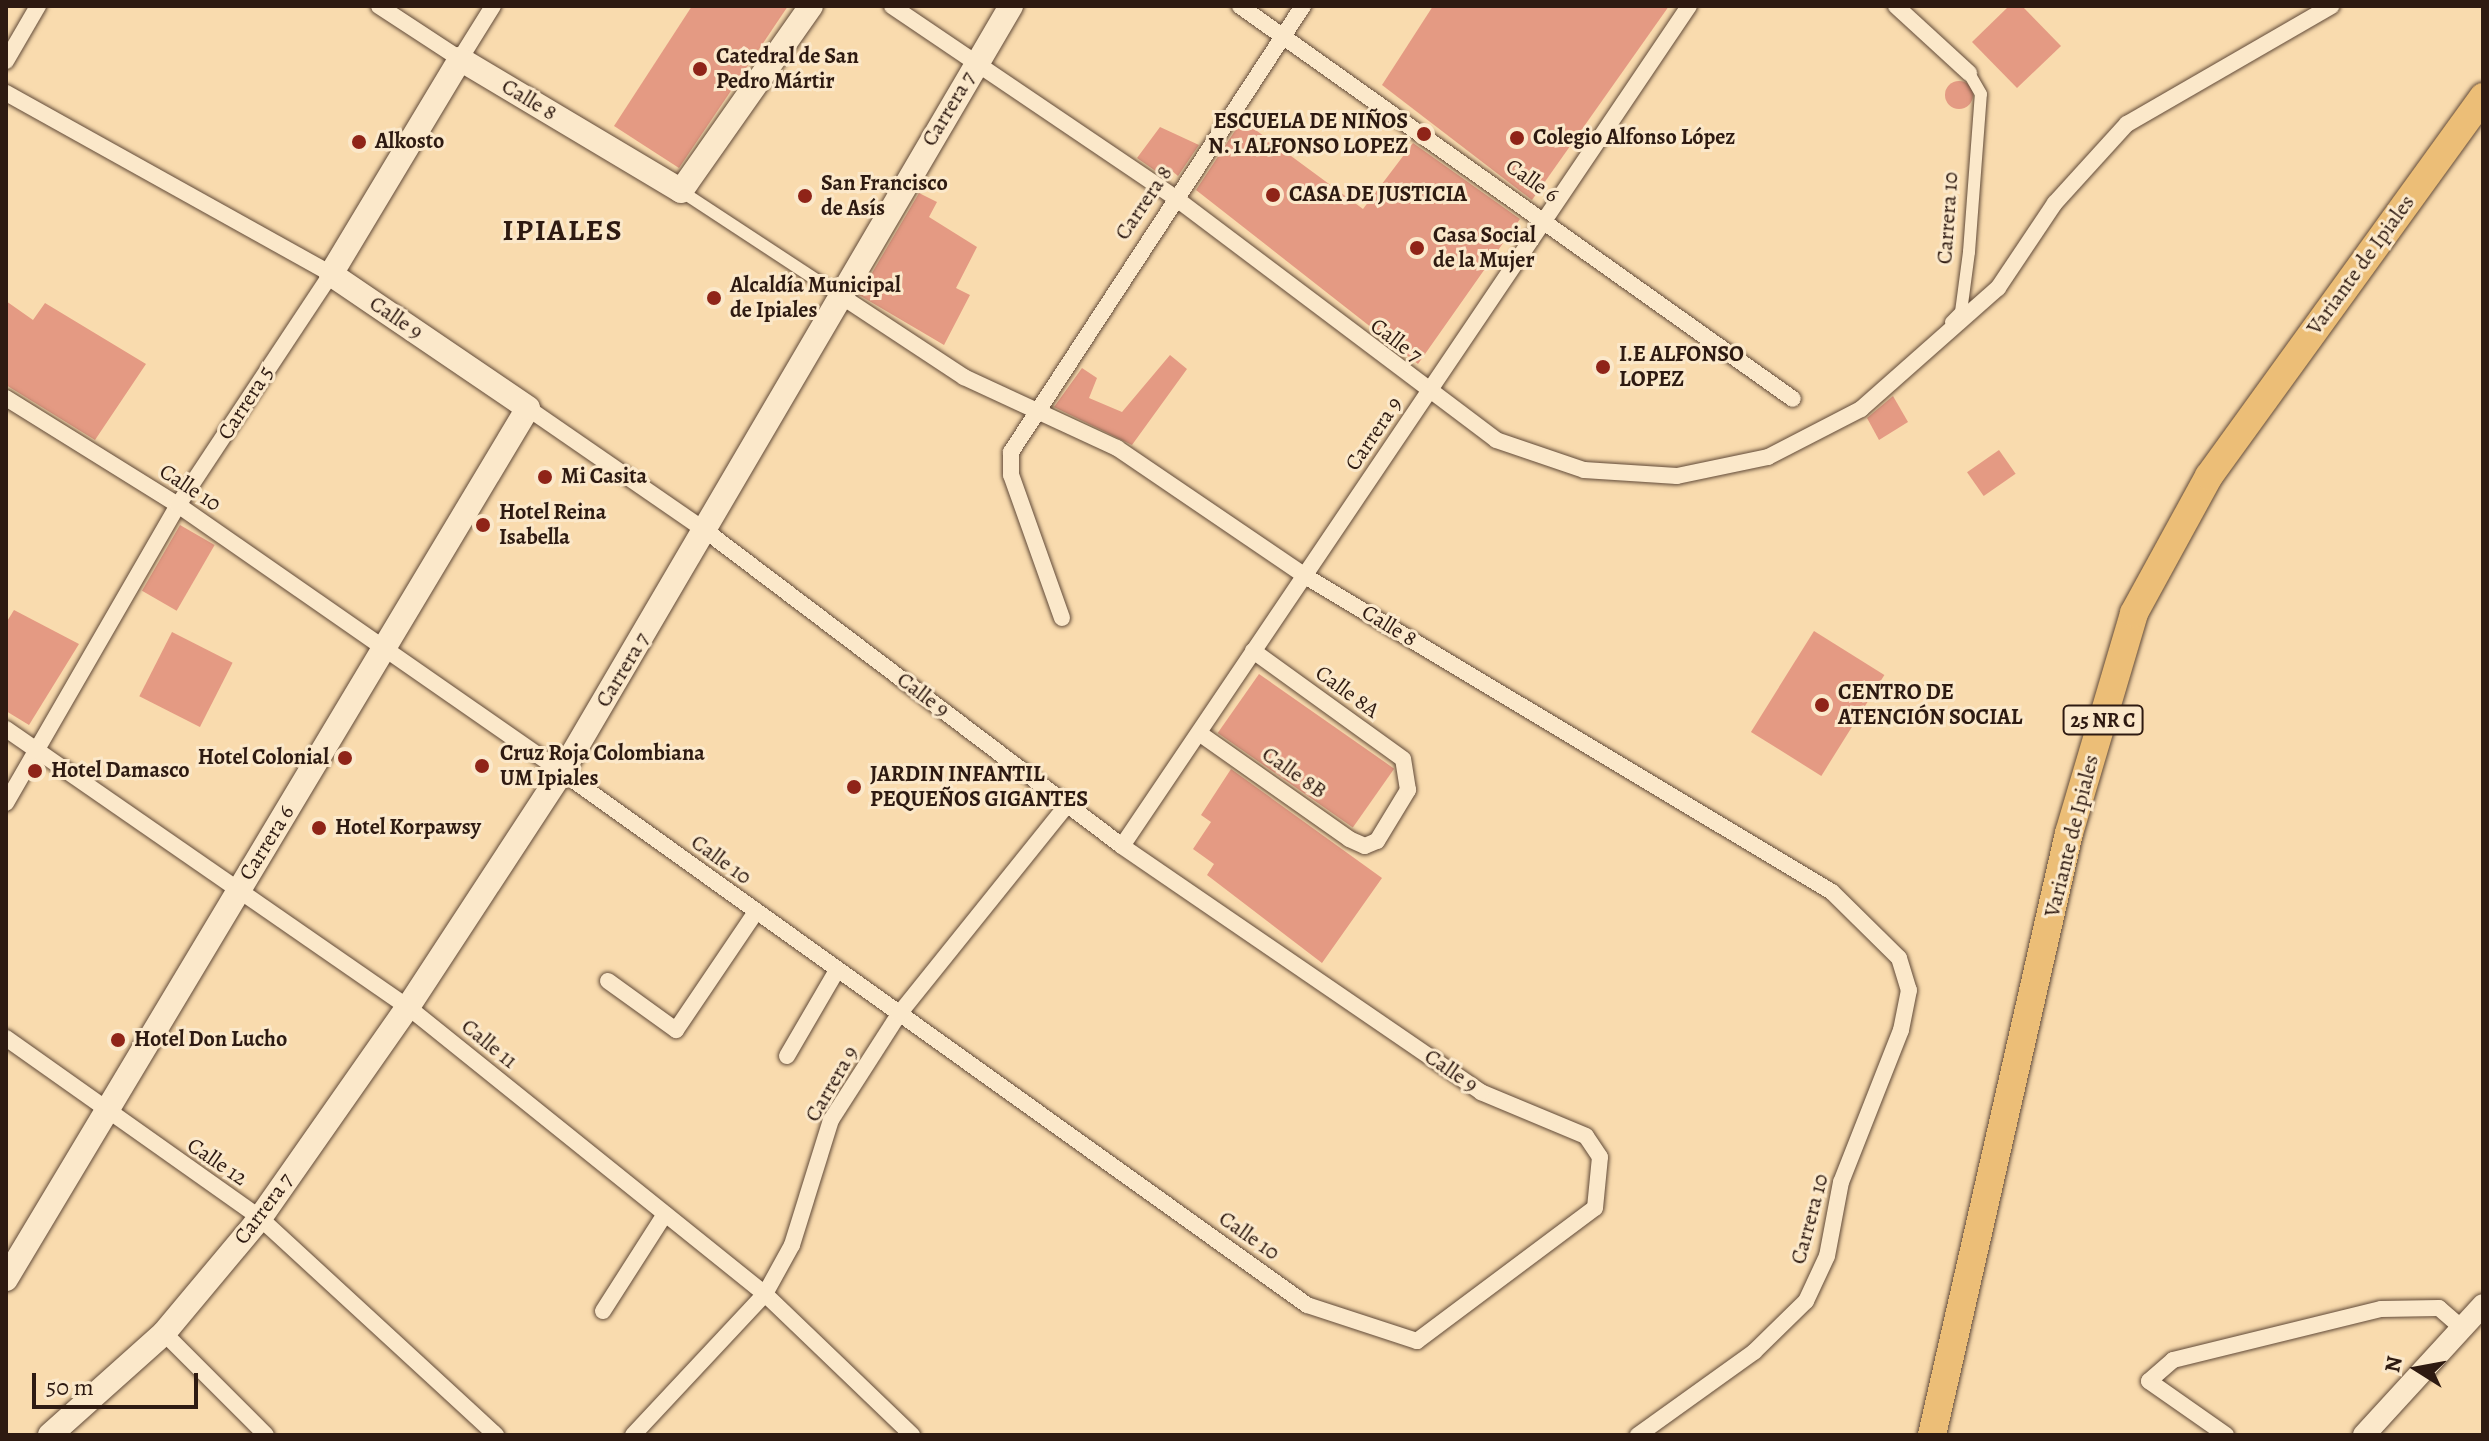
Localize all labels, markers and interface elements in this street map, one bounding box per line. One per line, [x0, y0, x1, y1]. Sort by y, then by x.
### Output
place label: Catedral de San Pedro Mártir [716, 43, 859, 94]
marker: Catedral de San Pedro Mártir [691, 60, 709, 78]
street label: Carrera 7 [916, 67, 982, 151]
street label: Calle 8 [497, 73, 561, 127]
place label: ESCUELA DE NIÑOS N. 1 ALFONSO LOPEZ [1208, 108, 1408, 160]
marker: ESCUELA DE NIÑOS N. 1 ALFONSO LOPEZ [1415, 125, 1433, 143]
place label: Colegio Alfonso López [1533, 125, 1735, 151]
place label: Alkosto [375, 129, 444, 155]
marker: Colegio Alfonso López [1508, 129, 1526, 147]
marker: Alkosto [350, 133, 368, 151]
street label: Calle 6 [1500, 153, 1564, 209]
street label: Carrera 8 [1110, 161, 1178, 245]
place label: San Francisco de Asís [821, 170, 948, 222]
street label: Carrera 10 [1932, 171, 1964, 265]
place label: CASA DE JUSTICIA [1289, 182, 1467, 208]
marker: CASA DE JUSTICIA [1264, 186, 1282, 204]
marker: San Francisco de Asís [796, 187, 814, 205]
street label: Variante de Ipiales [2301, 190, 2421, 340]
district label: IPIALES [502, 212, 624, 248]
place label: Casa Social de la Mujer [1433, 222, 1536, 274]
marker: Casa Social de la Mujer [1408, 239, 1426, 257]
place label: Alcaldía Municipal de Ipiales [730, 272, 901, 324]
marker: Alcaldía Municipal de Ipiales [705, 289, 723, 307]
street label: Calle 9 [364, 291, 428, 345]
street label: Calle 7 [1365, 313, 1427, 369]
place label: I.E ALFONSO LOPEZ [1619, 341, 1744, 392]
marker: I.E ALFONSO LOPEZ [1594, 358, 1612, 376]
street label: Carrera 5 [212, 361, 280, 445]
street label: Carrera 9 [1340, 392, 1408, 476]
street label: Calle 10 [154, 458, 226, 518]
place label: Mi Casita [561, 464, 647, 490]
marker: Mi Casita [536, 468, 554, 486]
place label: Hotel Reina Isabella [499, 499, 606, 550]
marker: Hotel Reina Isabella [474, 516, 492, 534]
street label: Calle 8 [1357, 599, 1421, 653]
street label: Carrera 7 [590, 628, 656, 712]
street label: Calle 8A [1310, 660, 1384, 724]
street label: Calle 9 [892, 667, 954, 723]
place label: CENTRO DE ATENCIÓN SOCIAL [1838, 679, 2022, 730]
marker: CENTRO DE ATENCIÓN SOCIAL [1813, 696, 1831, 714]
road number: 25 NR C [2061, 704, 2145, 736]
place label: Cruz Roja Colombiana UM Ipiales [500, 740, 705, 792]
street label: Calle 8B [1257, 741, 1331, 805]
place label: Hotel Colonial [198, 745, 329, 771]
marker: Hotel Colonial [336, 749, 354, 767]
street label: Variante de Ipiales [2039, 752, 2105, 920]
marker: Cruz Roja Colombiana UM Ipiales [471, 755, 493, 777]
place label: Hotel Damasco [51, 758, 190, 784]
place label: JARDIN INFANTIL PEQUEÑOS GIGANTES [870, 761, 1088, 812]
marker: Hotel Damasco [26, 762, 44, 780]
marker: JARDIN INFANTIL PEQUEÑOS GIGANTES [845, 778, 863, 796]
street label: Carrera 6 [234, 801, 300, 885]
place label: Hotel Korpawsy [335, 815, 481, 841]
marker: Hotel Korpawsy [310, 819, 328, 837]
street label: Calle 10 [686, 829, 756, 891]
street label: Calle 11 [456, 1014, 522, 1074]
place label: Hotel Don Lucho [134, 1027, 287, 1053]
marker: Hotel Don Lucho [109, 1031, 127, 1049]
street label: Carrera 9 [800, 1041, 864, 1127]
street label: Calle 9 [1419, 1044, 1483, 1098]
street label: Calle 12 [182, 1132, 252, 1192]
street label: Carrera 7 [229, 1168, 299, 1250]
street label: Carrera 10 [1785, 1171, 1835, 1267]
street label: Calle 10 [1213, 1206, 1285, 1266]
north arrow [2377, 1329, 2457, 1409]
text: N [2377, 1354, 2410, 1375]
scale bar [36, 1357, 202, 1407]
text: 50 m [46, 1371, 94, 1403]

